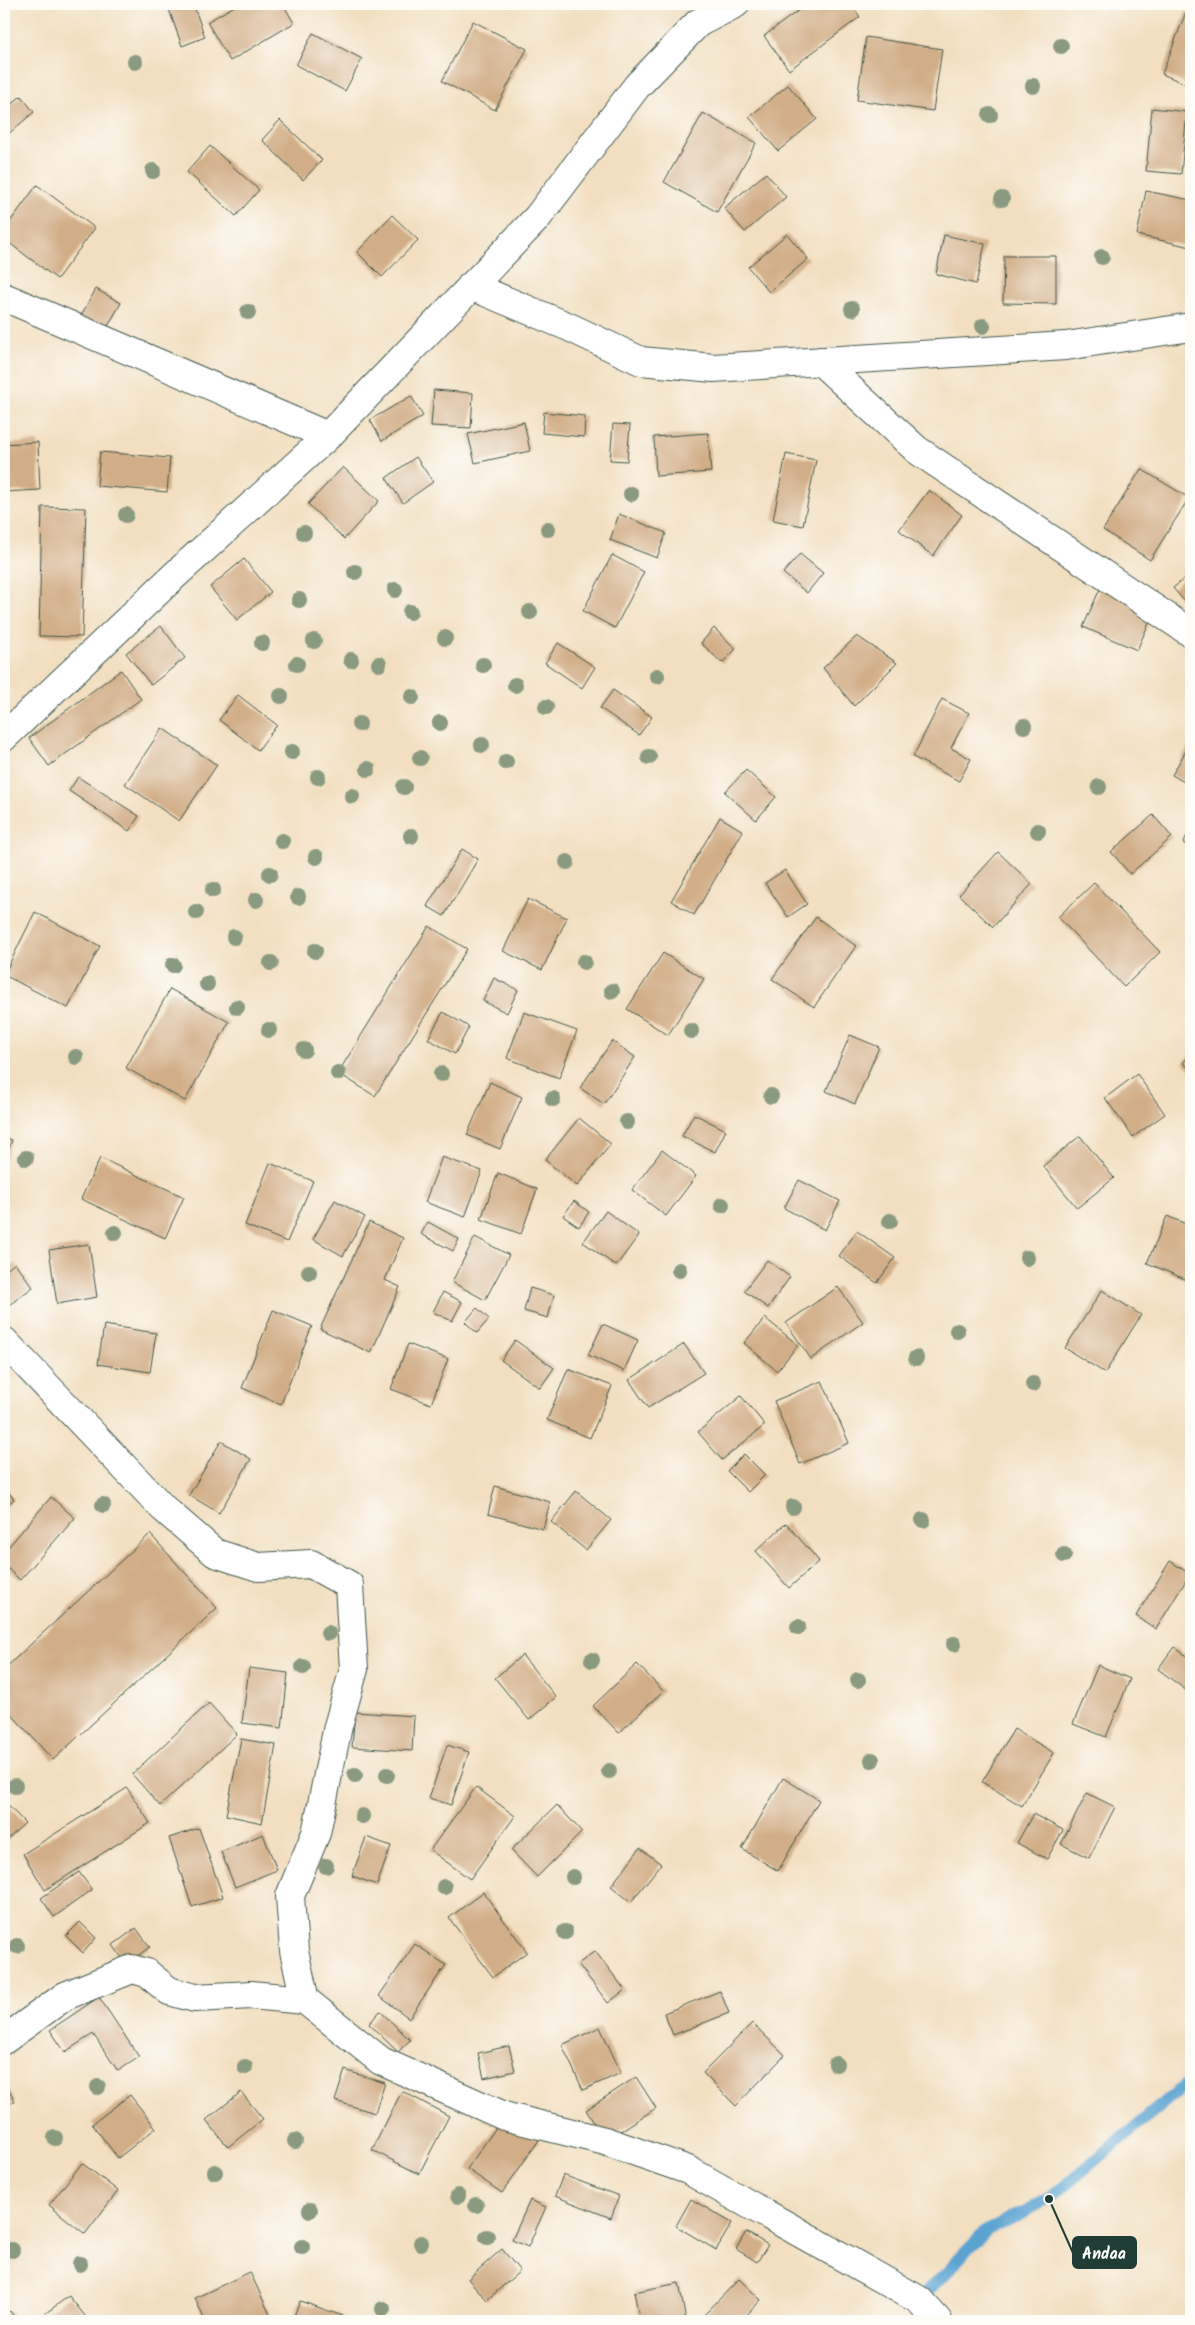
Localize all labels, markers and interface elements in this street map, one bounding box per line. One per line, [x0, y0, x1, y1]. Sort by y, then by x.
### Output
callout: Andaa [1073, 2237, 1136, 2268]
text: Andaa [1082, 2242, 1126, 2267]

